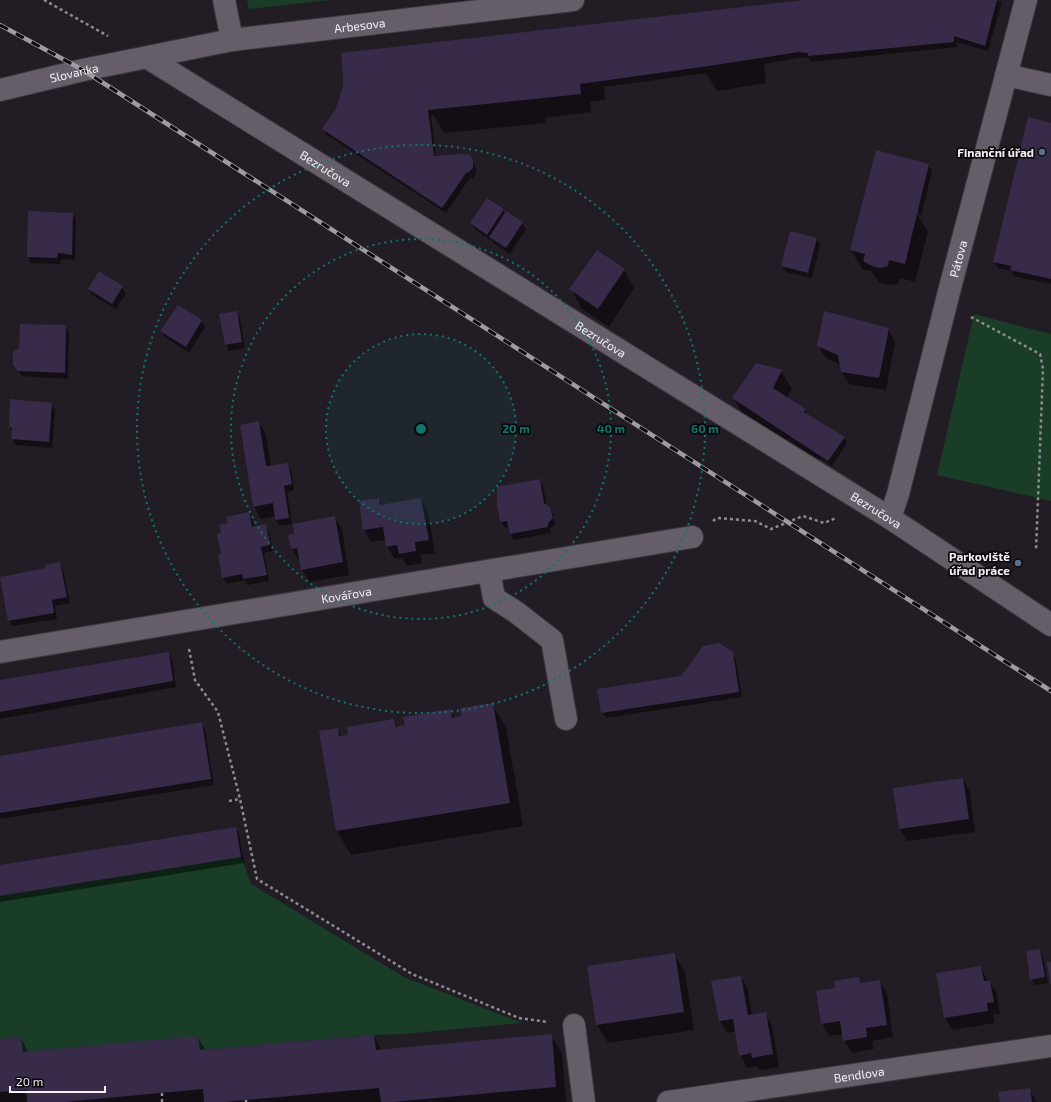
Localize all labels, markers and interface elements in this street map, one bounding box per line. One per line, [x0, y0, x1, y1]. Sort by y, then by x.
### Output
street label: Arbesova [333, 15, 386, 35]
street label: Slovanka [48, 60, 100, 85]
place label: Finanční úřad [957, 145, 1034, 159]
street label: Bezručova [298, 147, 354, 189]
marker: Finanční úřad [1037, 147, 1047, 157]
street label: Pátova [946, 239, 969, 279]
street label: Bezručova [573, 318, 629, 360]
text: 20 m [502, 421, 530, 435]
text: 40 m [597, 421, 625, 435]
text: 60 m [691, 421, 719, 435]
centre of rings [414, 422, 428, 436]
street label: Bezručova [848, 489, 904, 531]
place label: Parkoviště úřad práce [949, 549, 1010, 577]
marker: Parkoviště úřad práce [1013, 558, 1023, 568]
street label: Kovářova [320, 583, 373, 606]
street label: Bendlova [833, 1063, 885, 1085]
scale bar [10, 1068, 105, 1094]
text: 20 m [16, 1074, 43, 1088]

